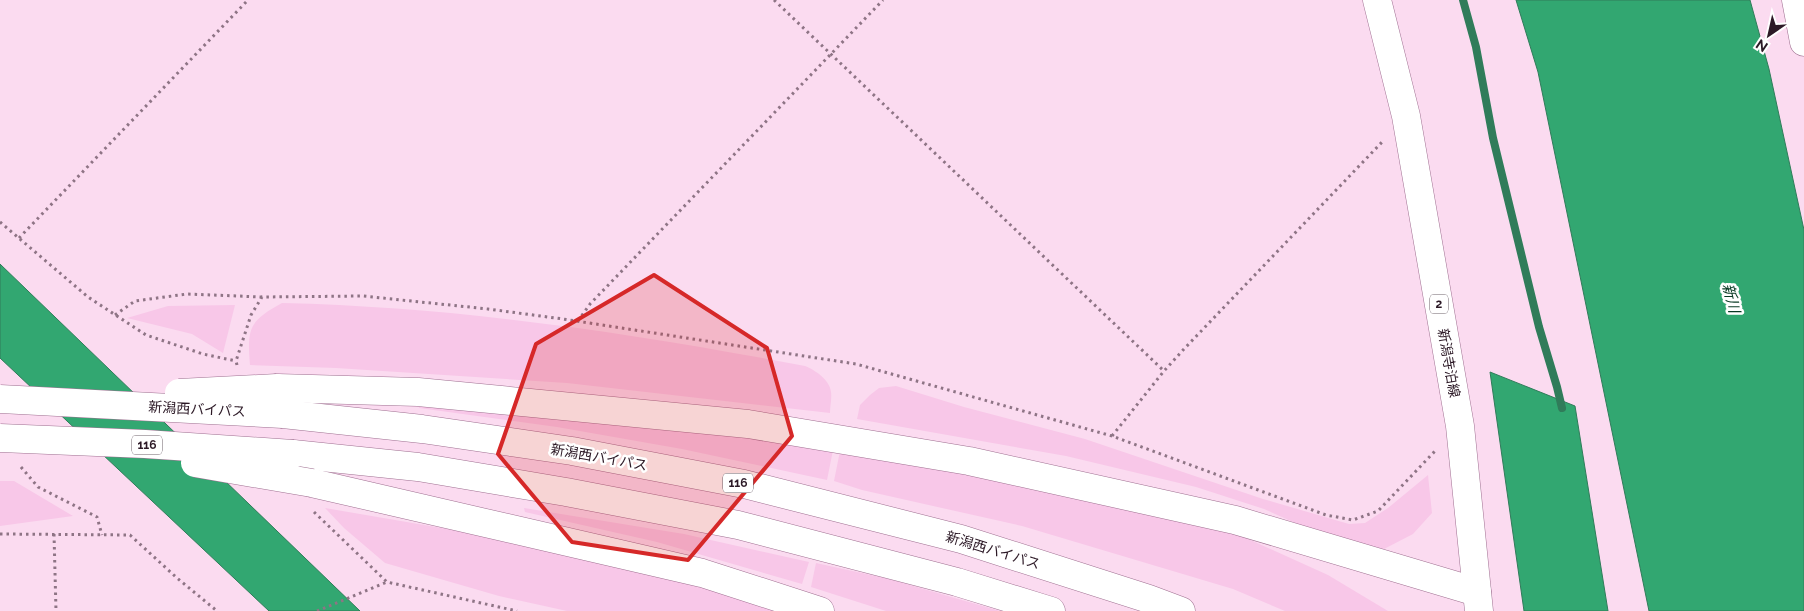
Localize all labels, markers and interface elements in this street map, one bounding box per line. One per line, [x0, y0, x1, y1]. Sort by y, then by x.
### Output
north arrow [1744, 10, 1794, 60]
text: N [1753, 36, 1771, 55]
water label: 新川 [1719, 281, 1744, 317]
road number: 2 [1430, 294, 1448, 314]
street label: 新潟寺泊線 [1435, 327, 1463, 399]
street label: 新潟西バイパス [148, 398, 246, 420]
road number: 116 [132, 436, 162, 454]
street label: 新潟西バイパス [549, 441, 649, 473]
road number: 116 [723, 473, 753, 492]
street label: 新潟西バイパス [944, 528, 1042, 572]

